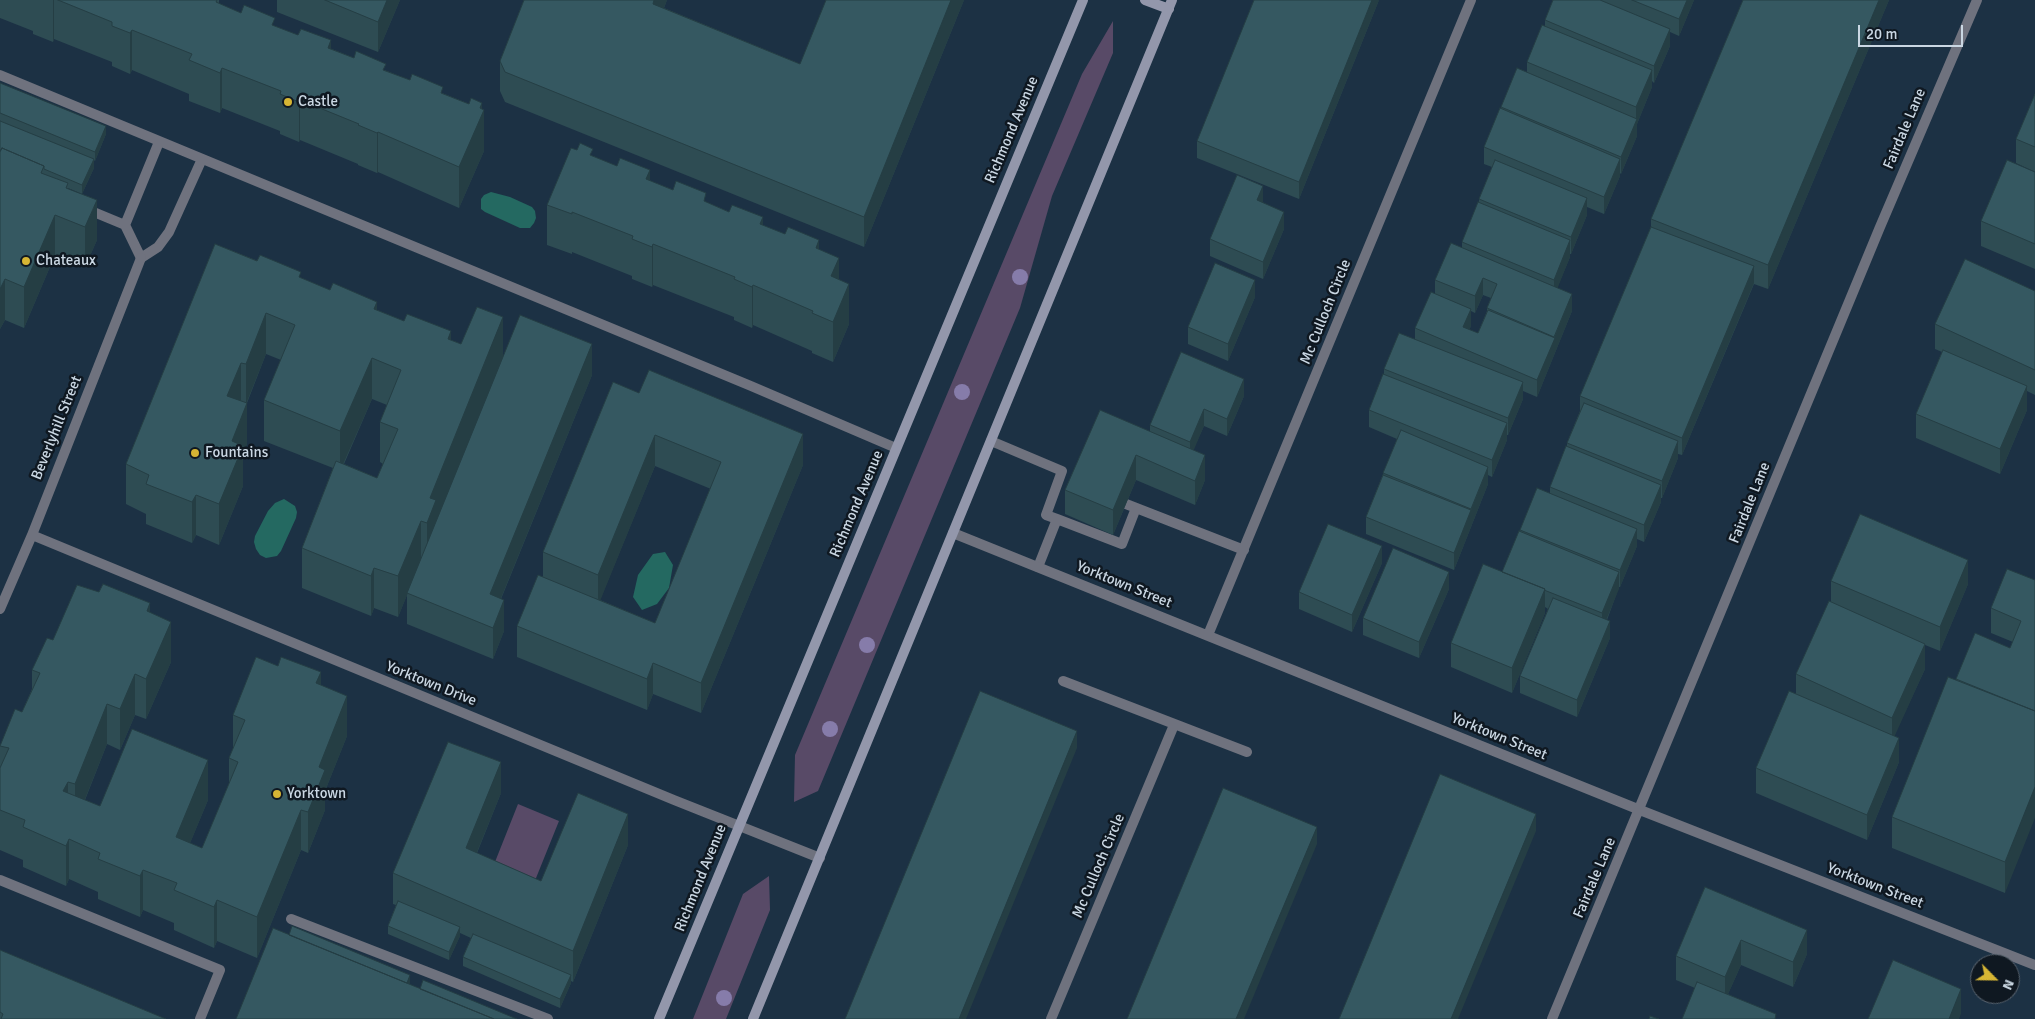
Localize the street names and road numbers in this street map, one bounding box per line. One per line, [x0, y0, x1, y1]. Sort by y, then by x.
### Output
street label: Richmond Avenue [981, 74, 1043, 186]
street label: Fairdale Lane [1880, 86, 1930, 172]
street label: Mc Culloch Circle [1297, 257, 1355, 367]
street label: Beverlyhill Street [28, 373, 86, 483]
street label: Richmond Avenue [826, 448, 888, 560]
street label: Fairdale Lane [1726, 460, 1774, 546]
street label: Yorktown Street [1073, 558, 1175, 612]
street label: Yorktown Drive [383, 658, 479, 710]
street label: Yorktown Street [1448, 710, 1550, 764]
street label: Mc Culloch Circle [1069, 811, 1129, 921]
street label: Richmond Avenue [671, 822, 731, 934]
street label: Fairdale Lane [1570, 835, 1620, 921]
street label: Yorktown Street [1824, 859, 1926, 913]

